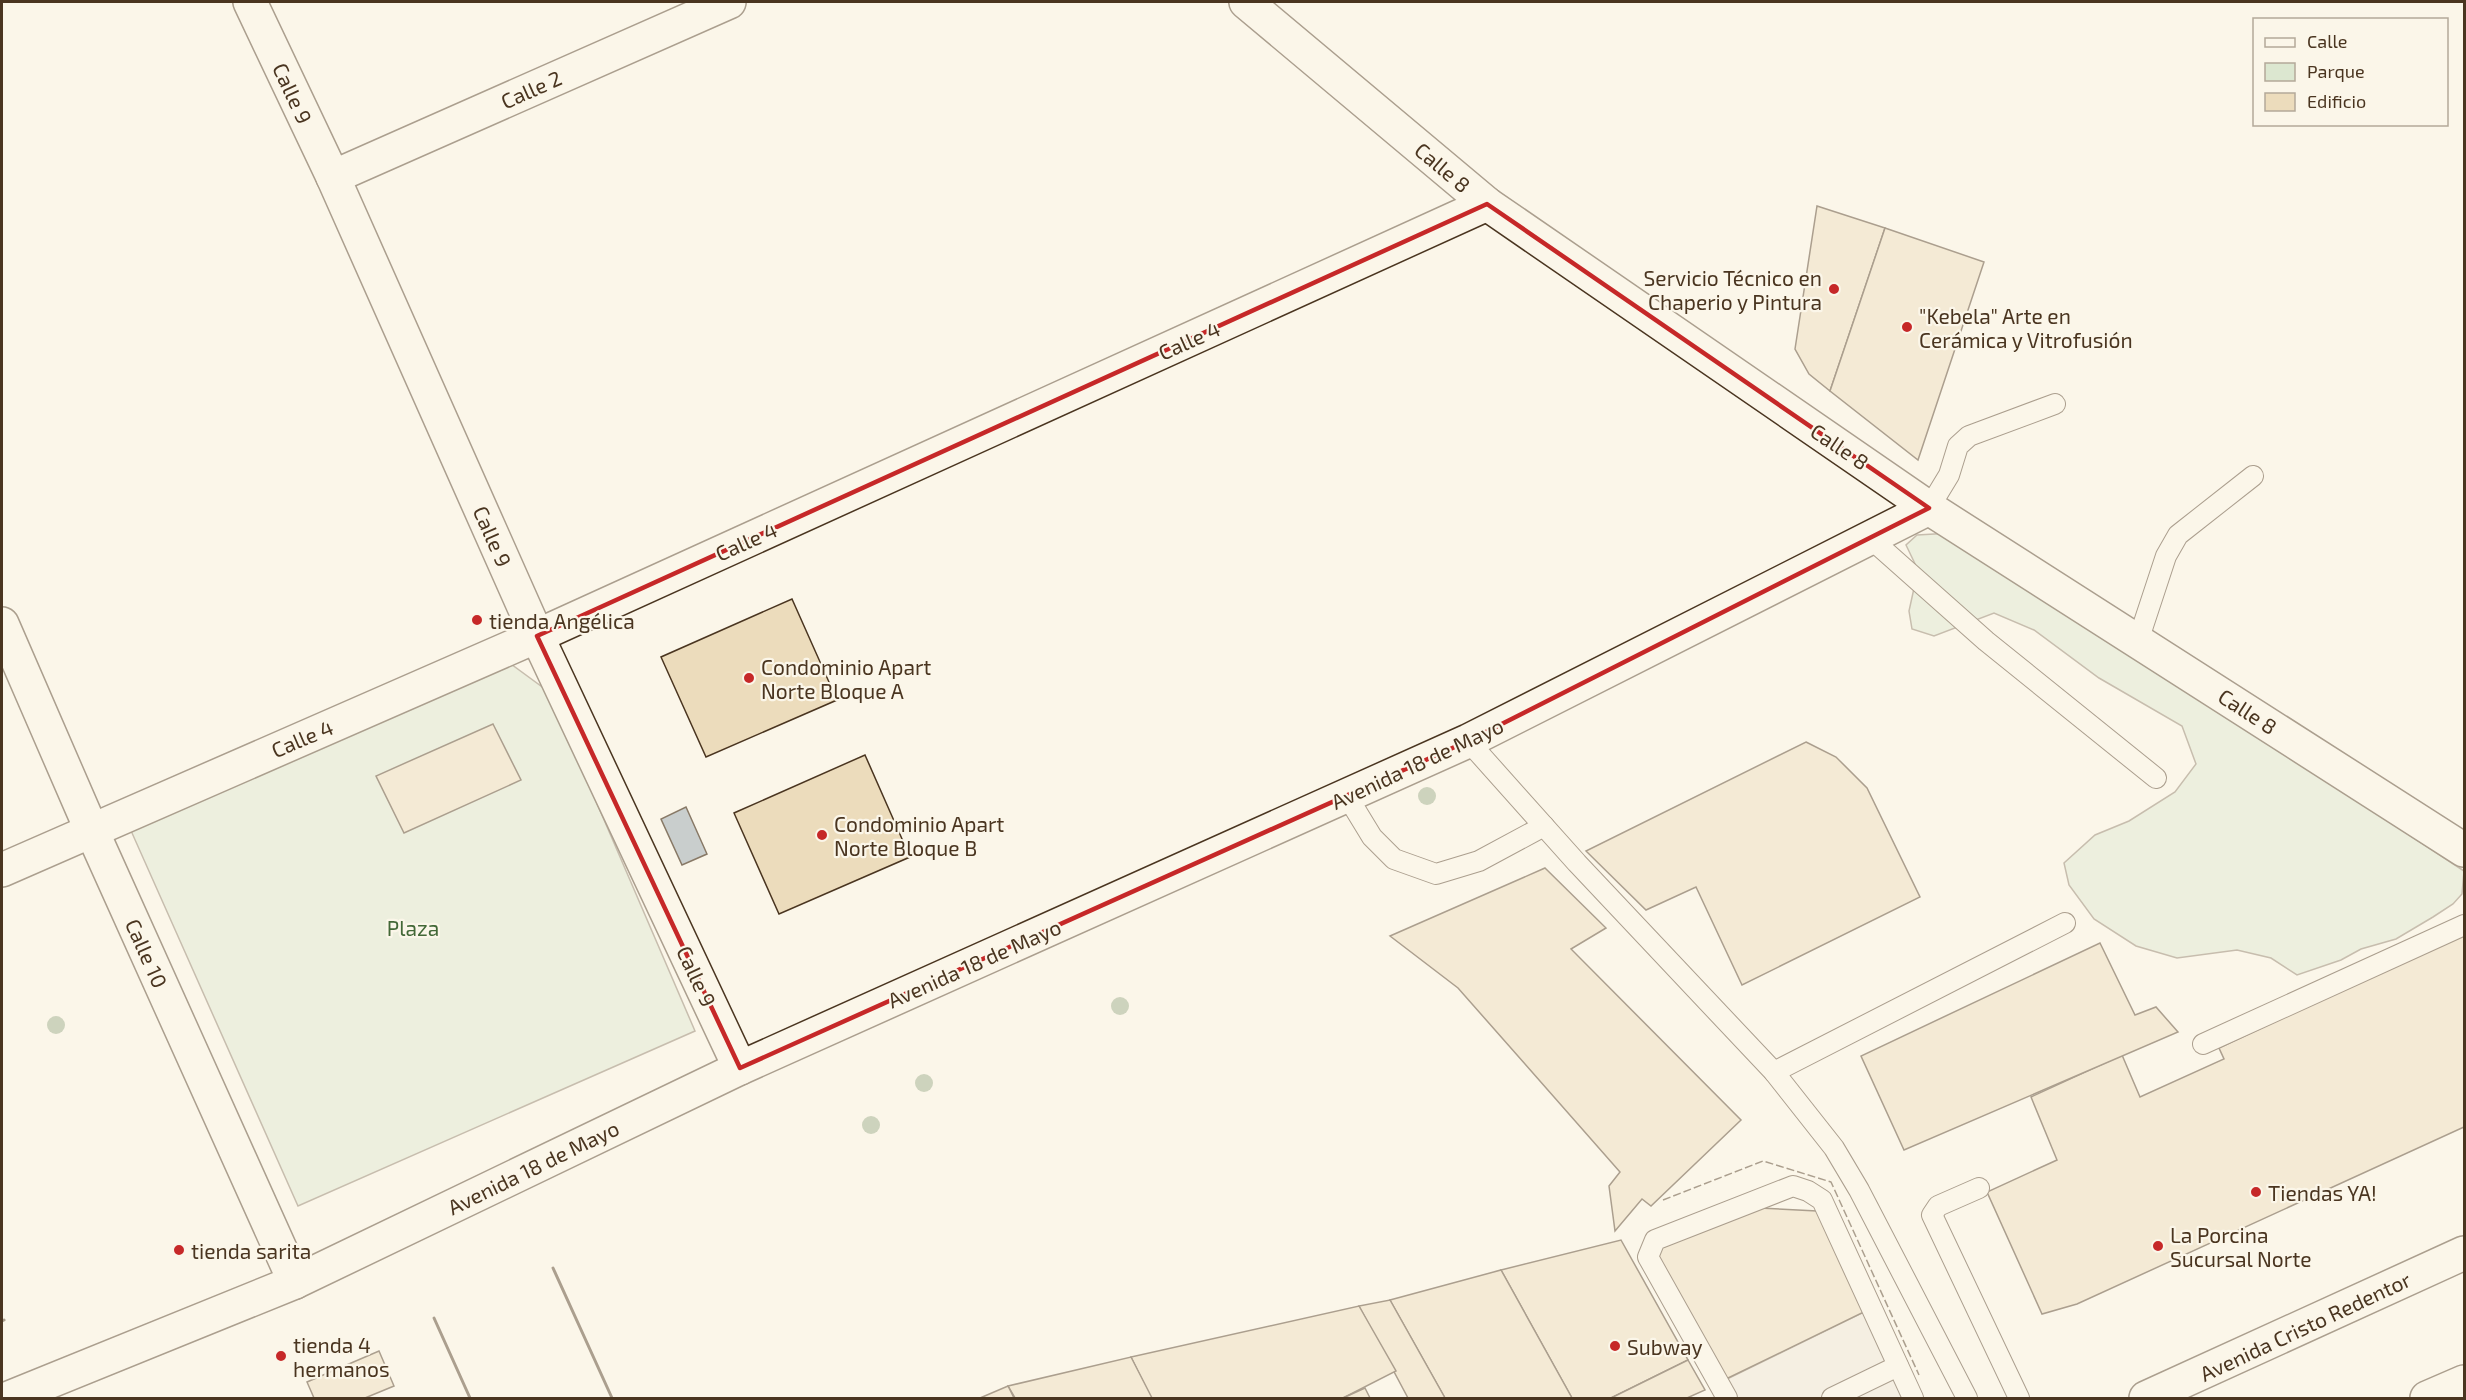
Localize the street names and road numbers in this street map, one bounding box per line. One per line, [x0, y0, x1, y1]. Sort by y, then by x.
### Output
street label: Calle 9 [268, 59, 318, 127]
street label: Calle 2 [497, 65, 565, 113]
street label: Calle 8 [1410, 137, 1476, 197]
street label: Calle 4 [1154, 315, 1224, 365]
street label: Calle 8 [1806, 418, 1874, 474]
street label: Calle 9 [469, 502, 517, 570]
street label: Calle 4 [711, 516, 781, 566]
street label: Calle 8 [2214, 683, 2282, 739]
street label: Avenida 18 de Mayo [1327, 712, 1507, 814]
street label: Calle 4 [267, 714, 337, 762]
street label: Avenida 18 de Mayo [883, 914, 1065, 1012]
street label: Calle 10 [121, 915, 173, 991]
street label: Calle 9 [672, 942, 722, 1010]
street label: Avenida 18 de Mayo [443, 1115, 623, 1219]
street label: Avenida Cristo Redentor [2196, 1266, 2415, 1386]

